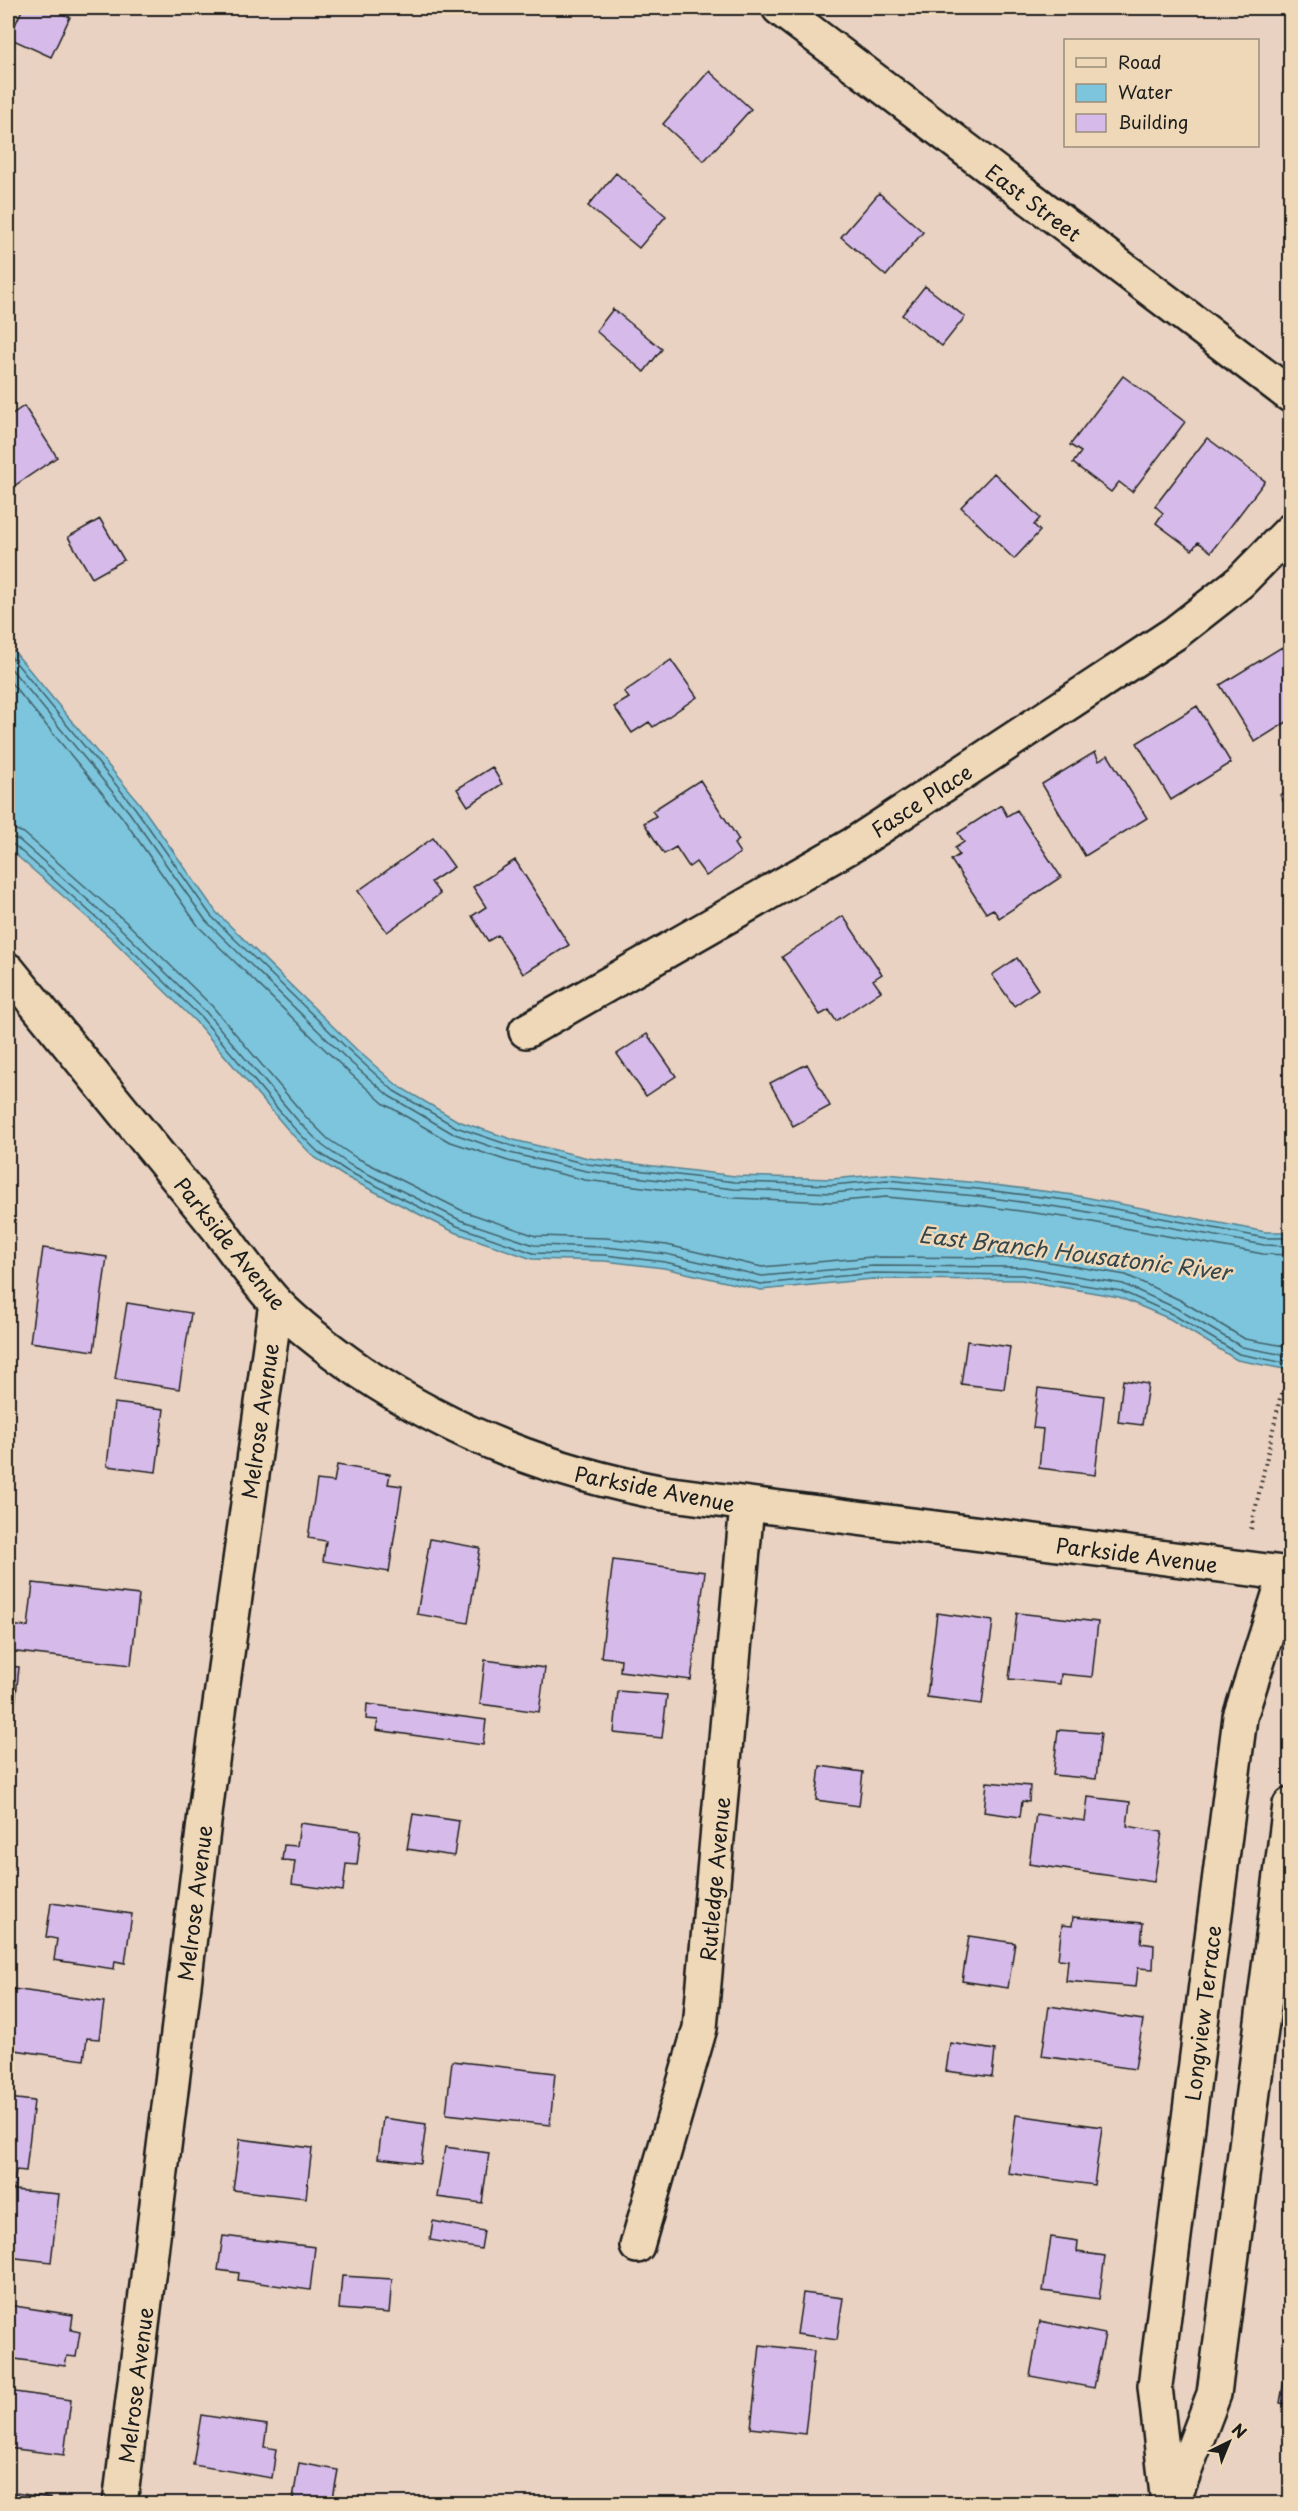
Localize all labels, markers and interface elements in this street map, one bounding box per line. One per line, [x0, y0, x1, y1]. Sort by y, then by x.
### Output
legend [1064, 39, 1259, 147]
text: Road [1118, 48, 1162, 75]
text: Water [1118, 78, 1173, 105]
text: Building [1118, 108, 1188, 135]
street label: East Street [979, 155, 1089, 249]
street label: Fasce Place [864, 755, 978, 845]
street label: Parkside Avenue [167, 1170, 295, 1316]
water label: East Branch Housatonic River [917, 1216, 1236, 1288]
street label: Melrose Avenue [232, 1341, 286, 1501]
street label: Parkside Avenue [572, 1457, 738, 1519]
street label: Parkside Avenue [1054, 1528, 1220, 1580]
street label: Rutledge Avenue [691, 1795, 737, 1963]
street label: Melrose Avenue [169, 1823, 219, 1983]
street label: Longview Terrace [1175, 1923, 1229, 2103]
street label: Melrose Avenue [110, 2305, 160, 2465]
north arrow [1199, 2412, 1259, 2472]
text: N [1227, 2417, 1253, 2443]

